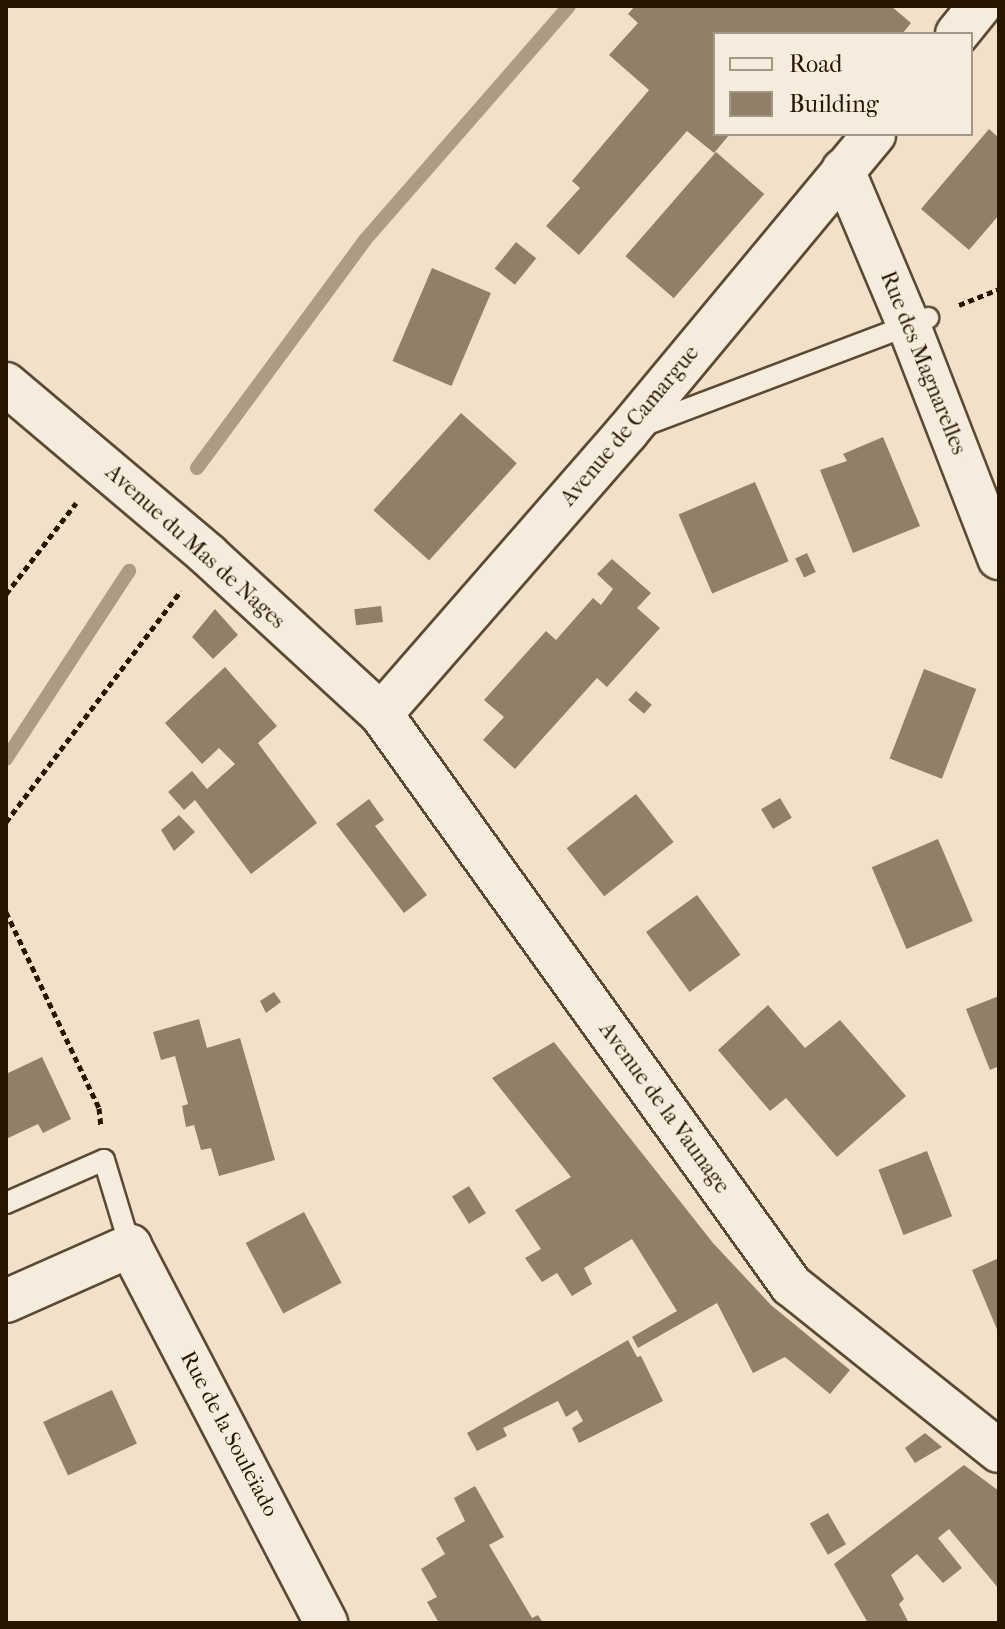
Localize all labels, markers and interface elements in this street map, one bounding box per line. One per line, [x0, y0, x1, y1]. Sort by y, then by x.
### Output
legend [713, 32, 973, 136]
text: Road [789, 50, 842, 78]
text: Building [789, 90, 879, 118]
street label: Rue des Magnarelles [874, 267, 972, 459]
street label: Avenue de Camargue [555, 340, 705, 512]
street label: Avenue du Mas de Nages [100, 459, 290, 635]
street label: Avenue de la Vaunage [593, 1017, 735, 1199]
street label: Rue de la Souleïado [174, 1347, 284, 1521]

